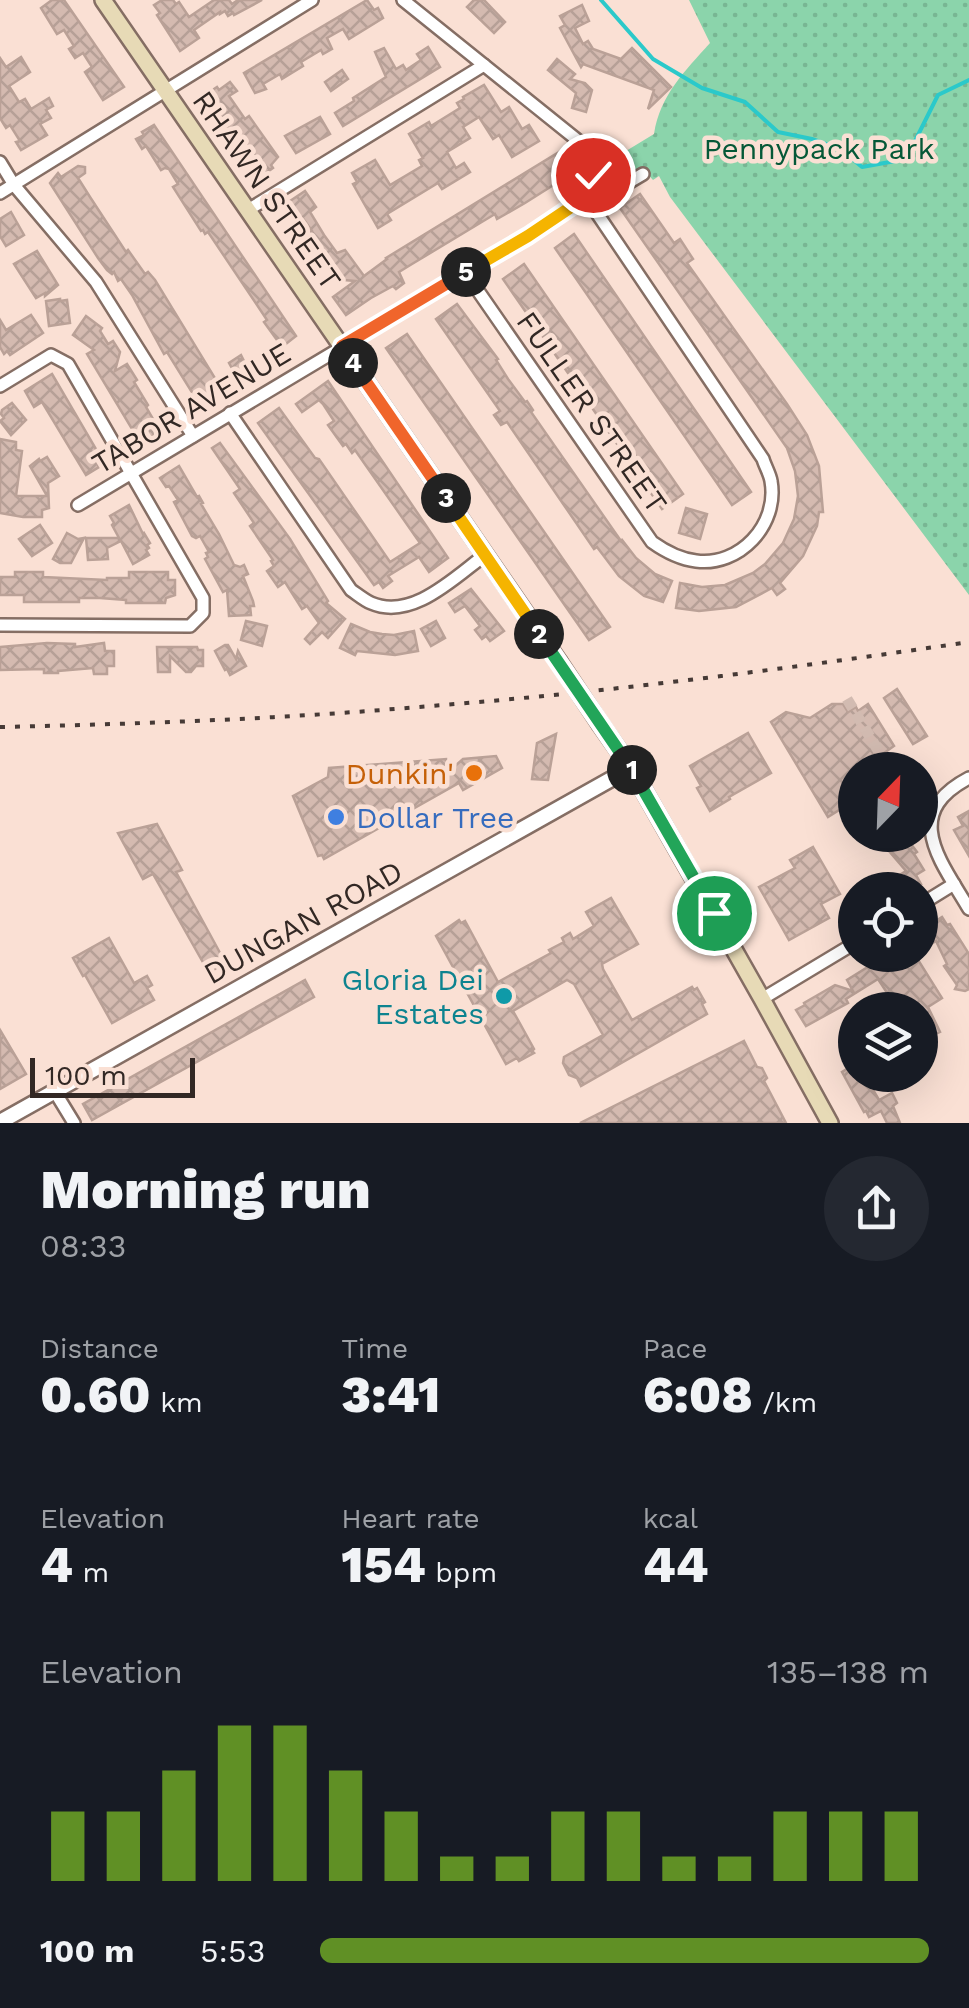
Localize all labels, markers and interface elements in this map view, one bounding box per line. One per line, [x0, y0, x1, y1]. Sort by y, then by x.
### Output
street label: RHAWN STREET [185, 84, 349, 296]
park label: Pennypack Park [703, 131, 935, 166]
pin [551, 133, 636, 218]
icon: check [566, 148, 621, 203]
pin: 5 [441, 247, 491, 297]
text: 5 [458, 255, 474, 288]
street label: FULLER STREET [510, 305, 674, 519]
street label: TABOR AVENUE [85, 335, 297, 481]
pin: 4 [328, 338, 378, 388]
text: 4 [344, 346, 362, 379]
pin: 3 [421, 473, 471, 523]
text: 3 [438, 481, 454, 514]
pin: 2 [514, 609, 564, 659]
text: 2 [531, 617, 547, 650]
pin: 1 [607, 745, 657, 795]
north arrow [838, 752, 938, 852]
map controls [838, 752, 938, 1092]
text: 1 [626, 753, 638, 786]
place label: Dunkin' [345, 756, 454, 791]
marker: Dunkin' [463, 762, 485, 784]
place label: Dollar Tree [356, 800, 514, 835]
marker: Dollar Tree [325, 806, 347, 828]
street label: DUNGAN ROAD [198, 853, 408, 991]
pin [672, 871, 757, 956]
button: locate [838, 872, 938, 972]
icon: arrive [687, 886, 742, 941]
place label: Gloria Dei Estates [341, 962, 484, 1031]
marker: Gloria Dei Estates [493, 985, 515, 1007]
button: layers [838, 992, 938, 1092]
scale bar [30, 1053, 195, 1098]
text: 100 m [45, 1059, 127, 1092]
button: share [824, 1156, 929, 1261]
text: Morning run [40, 1157, 371, 1221]
text: 08:33 [40, 1227, 126, 1265]
text: Distance [40, 1332, 159, 1365]
text: Time [341, 1332, 408, 1365]
text: Pace [643, 1332, 707, 1365]
text: 0.60 [40, 1365, 151, 1424]
text: 3:41 [341, 1365, 440, 1424]
text: 6:08 [643, 1365, 753, 1424]
text: km [151, 1386, 203, 1419]
text: /km [753, 1386, 817, 1419]
text: Elevation [40, 1502, 165, 1535]
text: Heart rate [341, 1502, 480, 1535]
text: kcal [643, 1502, 698, 1535]
text: 4 [40, 1535, 73, 1594]
text: 154 [341, 1535, 426, 1594]
text: 44 [643, 1535, 709, 1594]
text: m [73, 1556, 109, 1589]
text: bpm [426, 1556, 497, 1589]
text: Elevation [40, 1653, 183, 1691]
text: 135–138 m [767, 1653, 929, 1691]
text: 100 m [40, 1932, 134, 1970]
text: 5:53 [200, 1932, 265, 1970]

